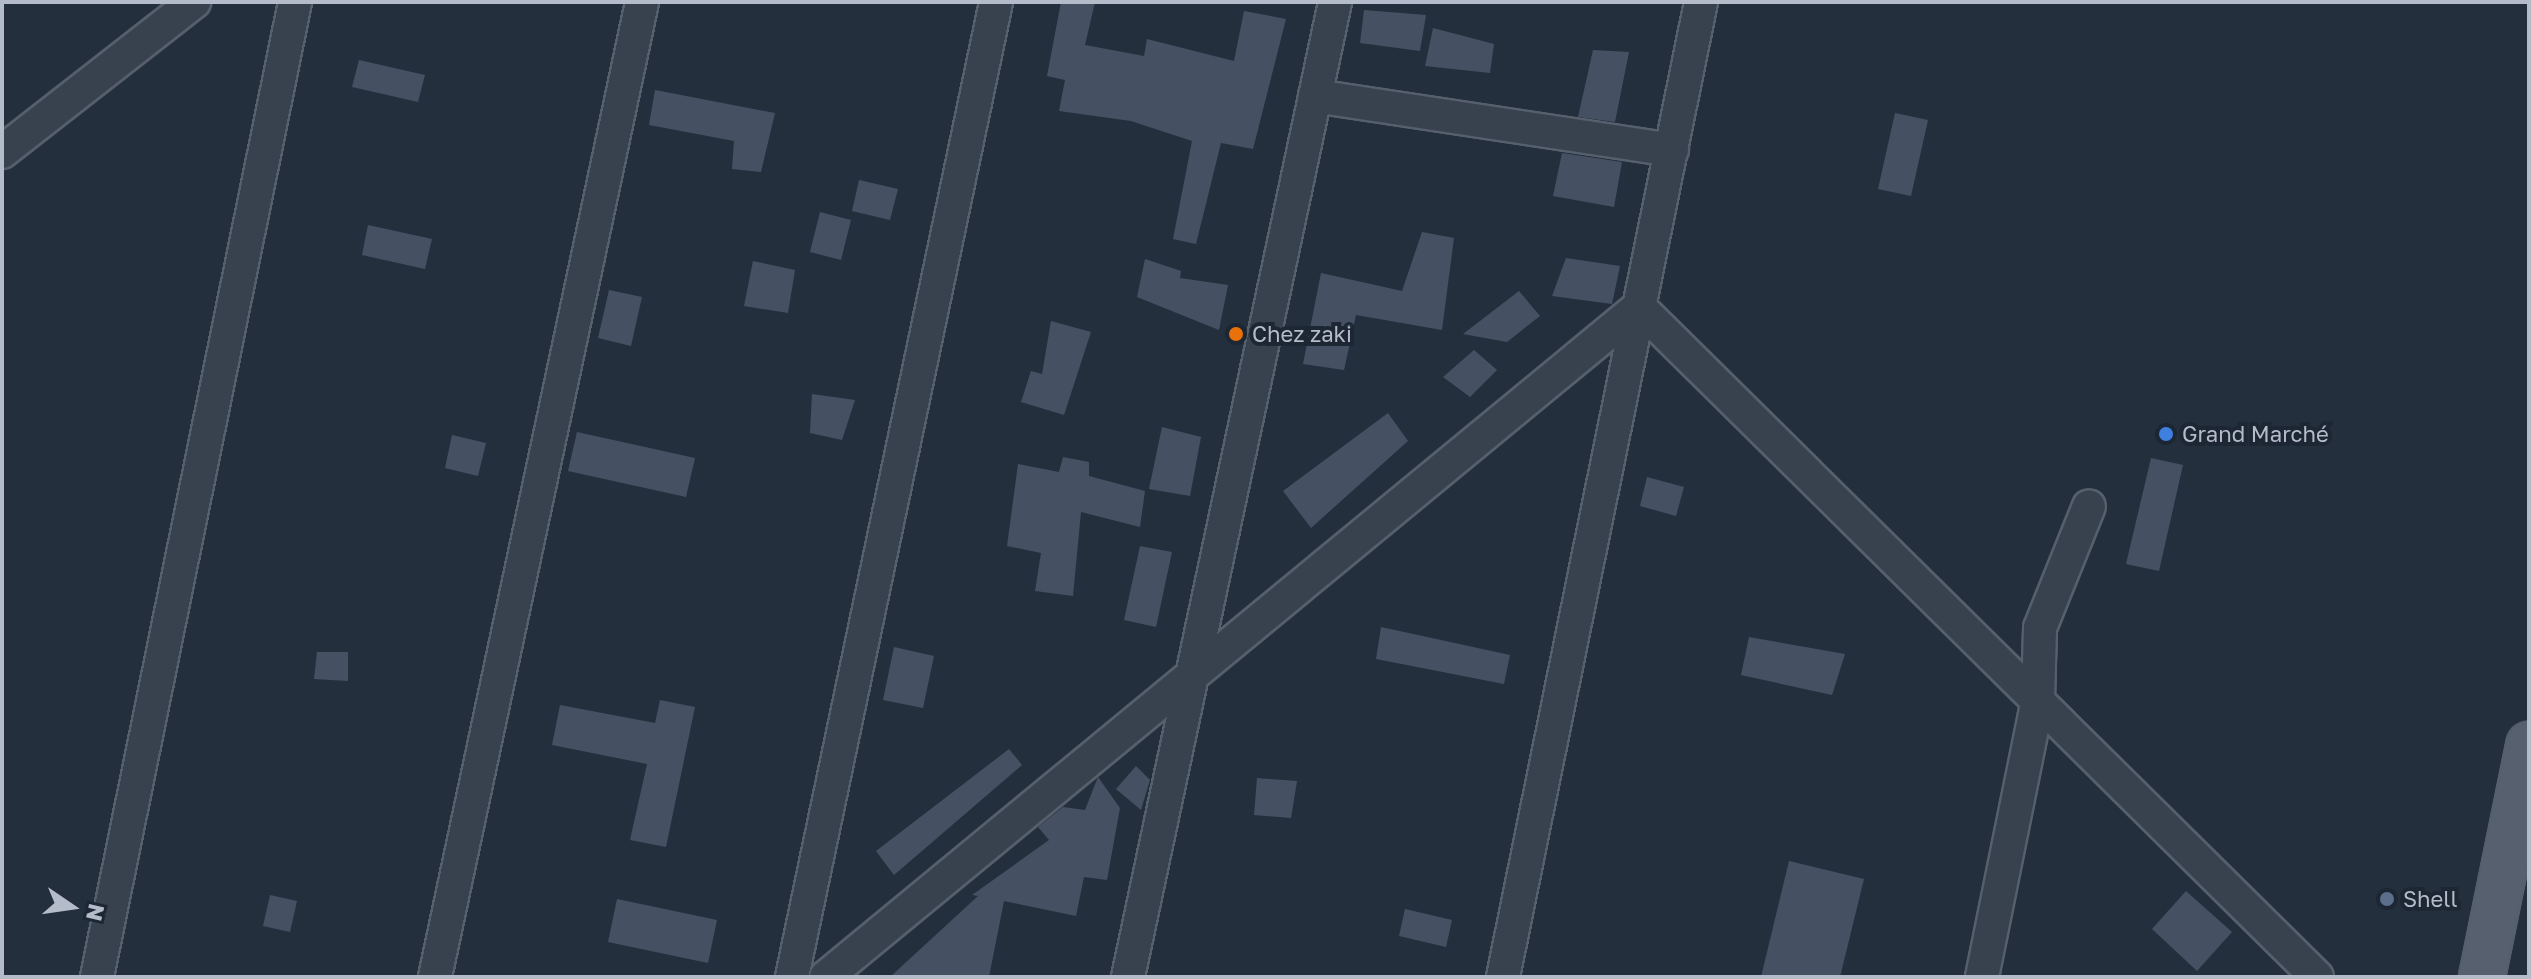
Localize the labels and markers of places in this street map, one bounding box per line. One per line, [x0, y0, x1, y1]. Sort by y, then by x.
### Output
place label: Chez zaki [1252, 321, 1352, 347]
marker: Chez zaki [1227, 325, 1245, 343]
place label: Grand Marché [2182, 421, 2329, 447]
marker: Grand Marché [2157, 425, 2175, 443]
place label: Shell [2403, 886, 2457, 912]
marker: Shell [2378, 890, 2396, 908]

